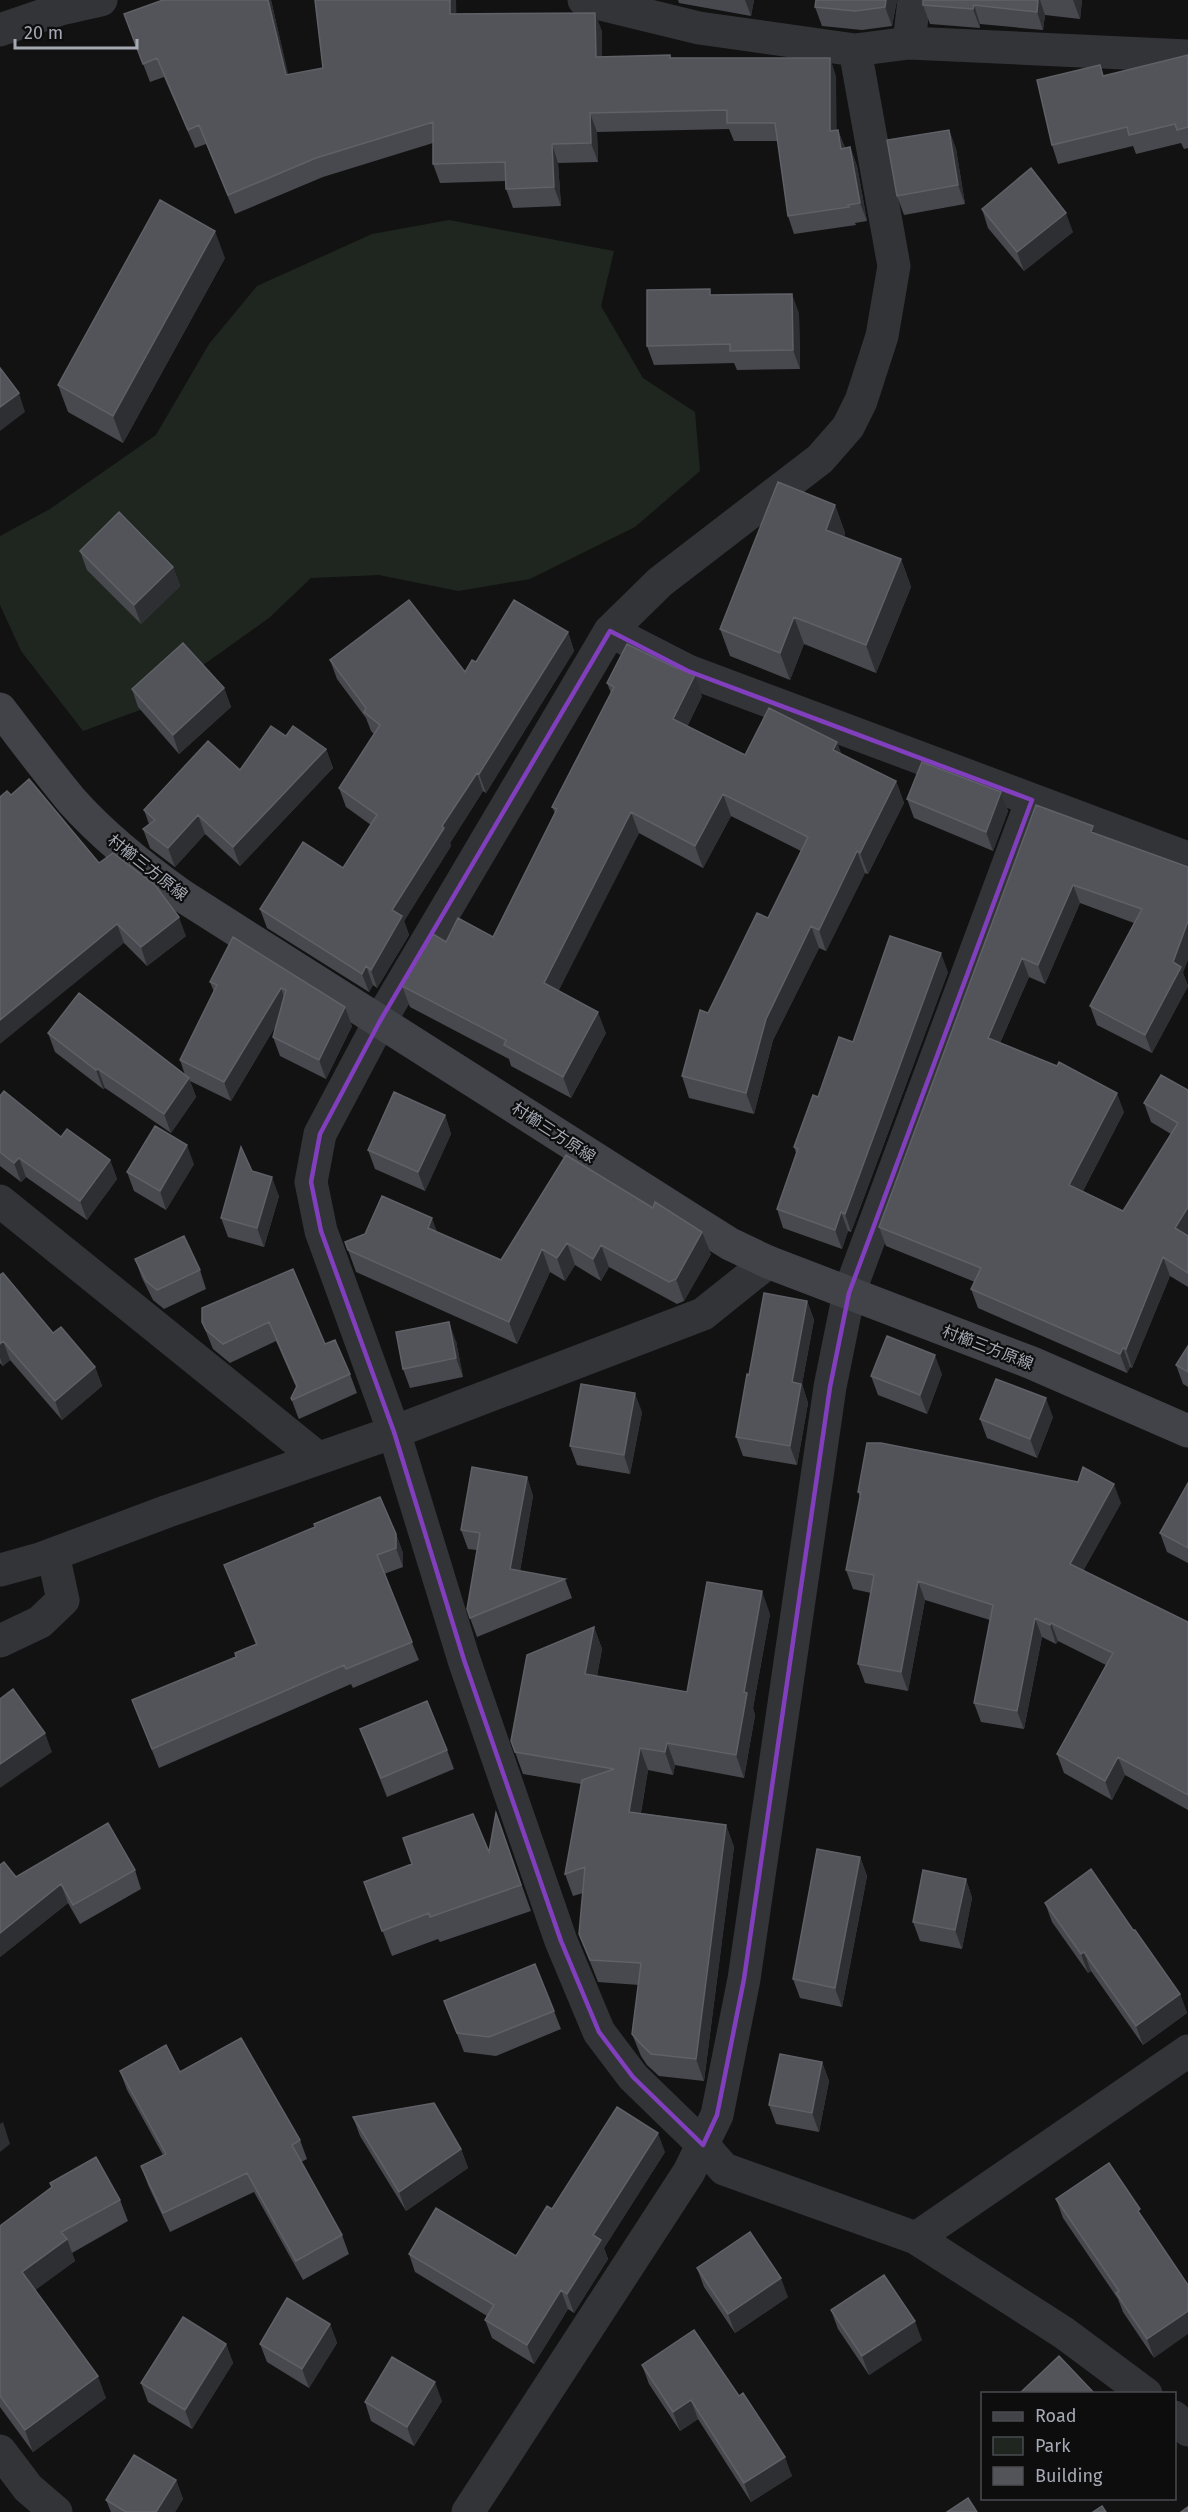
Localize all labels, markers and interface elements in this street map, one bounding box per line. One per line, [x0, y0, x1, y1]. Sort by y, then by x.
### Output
scale bar [15, 12, 136, 50]
text: 20 m [24, 22, 63, 44]
street label: 村櫛三方原線 [104, 830, 191, 904]
street label: 村櫛三方原線 [508, 1098, 599, 1167]
street label: 村櫛三方原線 [940, 1321, 1036, 1374]
legend [981, 2392, 1176, 2500]
text: Road [1035, 2405, 1077, 2427]
text: Park [1035, 2435, 1071, 2457]
text: Building [1035, 2465, 1103, 2487]

